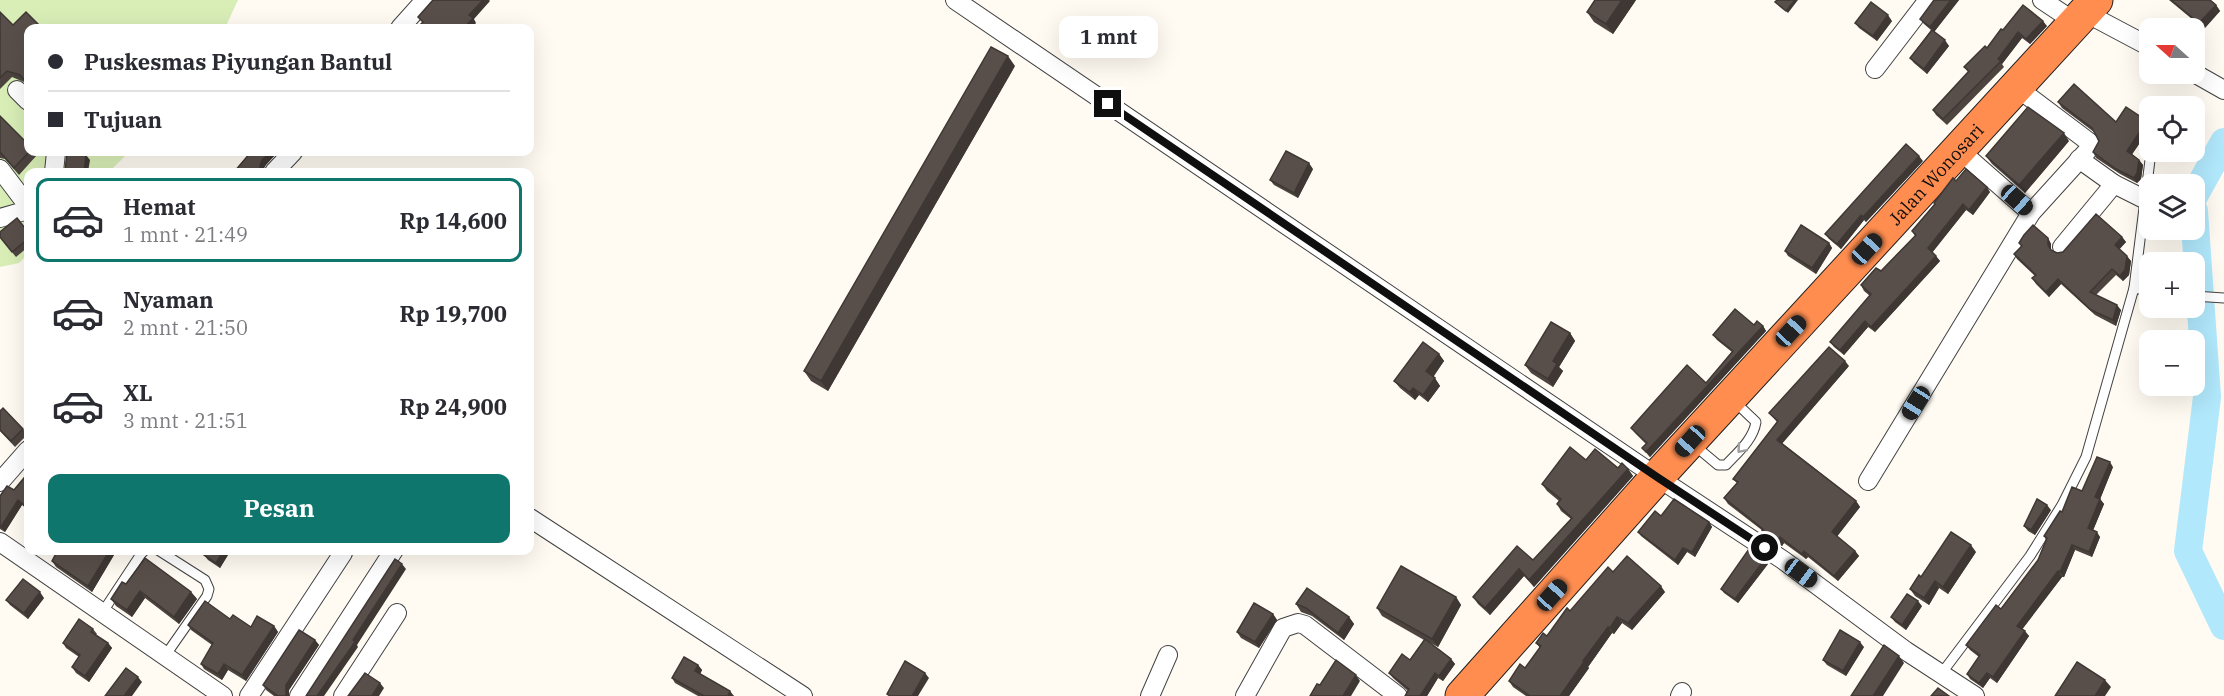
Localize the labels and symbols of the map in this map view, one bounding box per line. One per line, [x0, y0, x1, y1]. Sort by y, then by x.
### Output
callout: 1 mnt [1058, 17, 1158, 59]
north arrow [2139, 18, 2205, 84]
route end [1094, 90, 1121, 117]
street label: Jalan Wonosari [1883, 118, 1988, 230]
car [1998, 181, 2036, 219]
car [1848, 230, 1886, 268]
car [1772, 312, 1810, 350]
car [1899, 383, 1933, 423]
car [1671, 422, 1709, 460]
one-way arrow [1737, 442, 1748, 452]
route start [1751, 534, 1778, 561]
car [1781, 555, 1821, 591]
car [1533, 576, 1571, 614]

